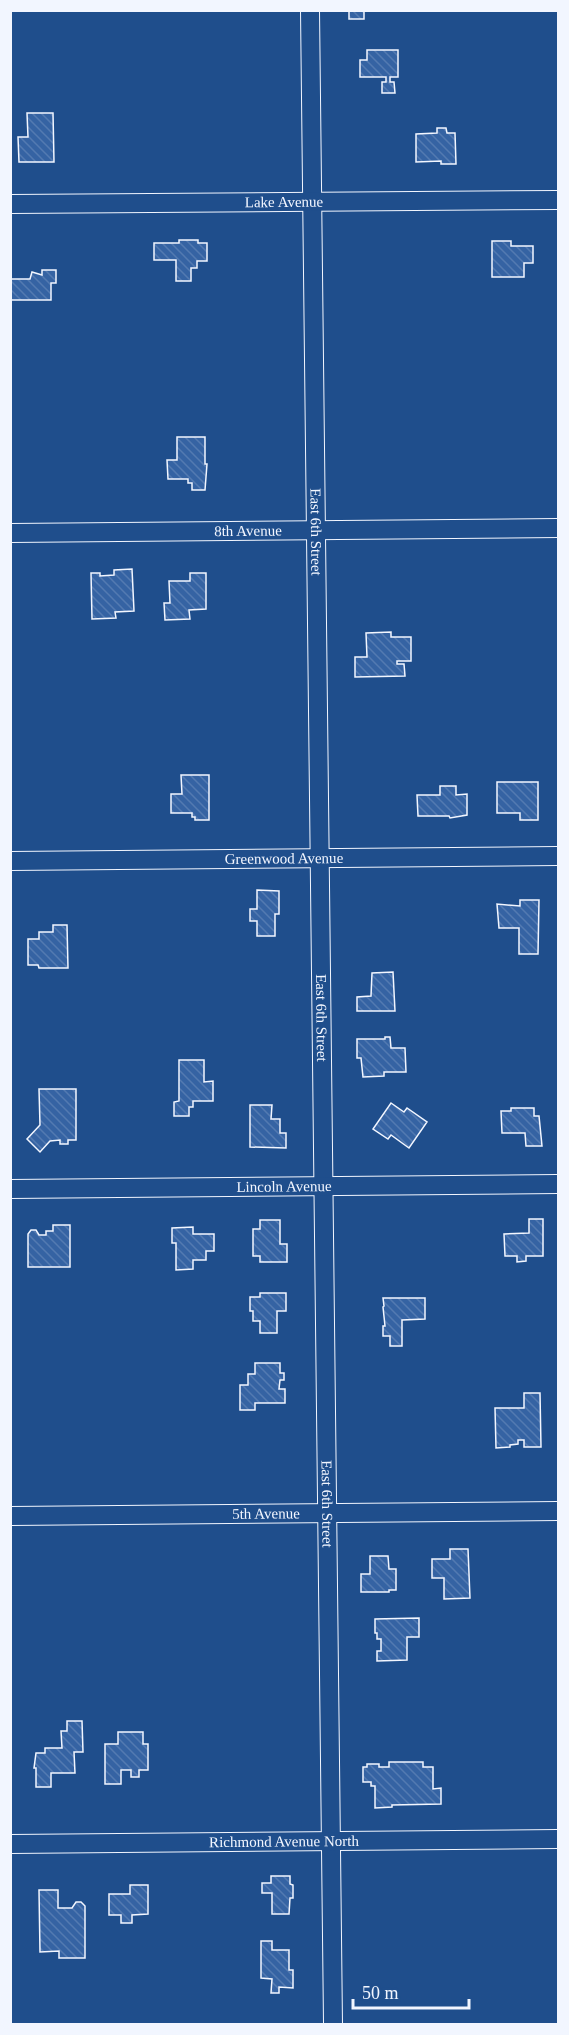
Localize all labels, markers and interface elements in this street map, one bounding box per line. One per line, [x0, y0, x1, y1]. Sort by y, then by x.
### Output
street label: Lake Avenue [245, 194, 324, 210]
street label: East 6th Street [307, 488, 324, 577]
street label: 8th Avenue [214, 523, 282, 539]
street label: Greenwood Avenue [225, 850, 344, 867]
street label: East 6th Street [313, 974, 330, 1063]
street label: Lincoln Avenue [236, 1178, 332, 1195]
street label: East 6th Street [319, 1460, 336, 1549]
street label: 5th Avenue [232, 1505, 300, 1522]
street label: Richmond Avenue North [209, 1833, 359, 1850]
scale bar [353, 1972, 468, 2010]
text: 50 m [362, 1983, 399, 2003]

